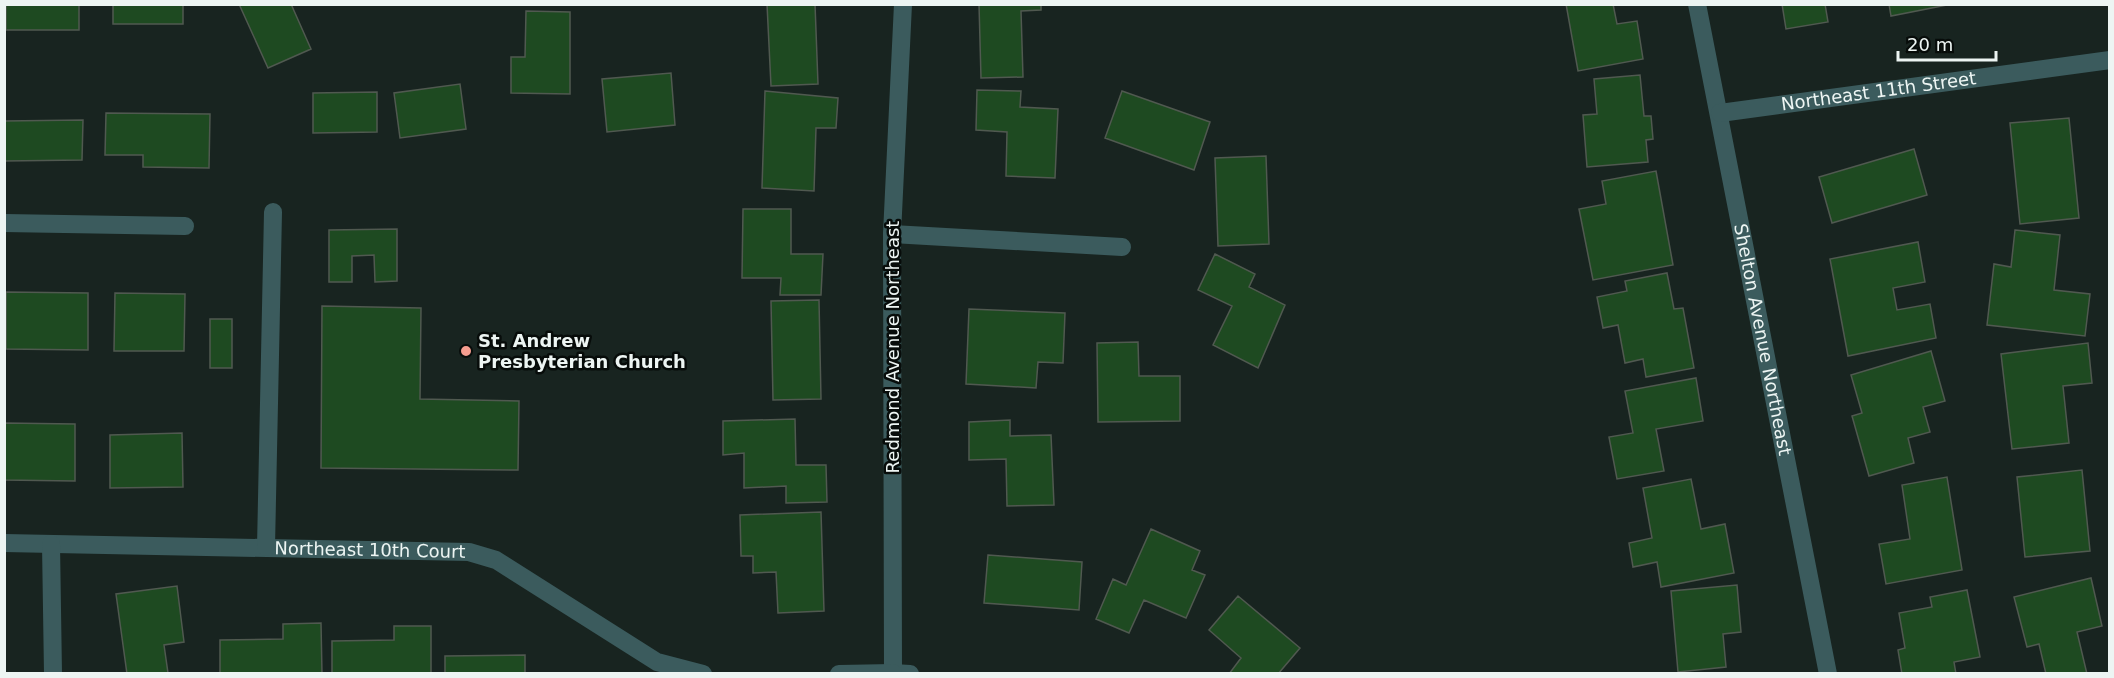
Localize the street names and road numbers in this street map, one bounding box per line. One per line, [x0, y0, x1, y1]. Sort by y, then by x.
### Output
street label: Northeast 11th Street [1780, 67, 1977, 115]
street label: Redmond Avenue Northeast [882, 221, 903, 473]
street label: Shelton Avenue Northeast [1730, 222, 1796, 457]
street label: Northeast 10th Court [274, 537, 466, 562]

